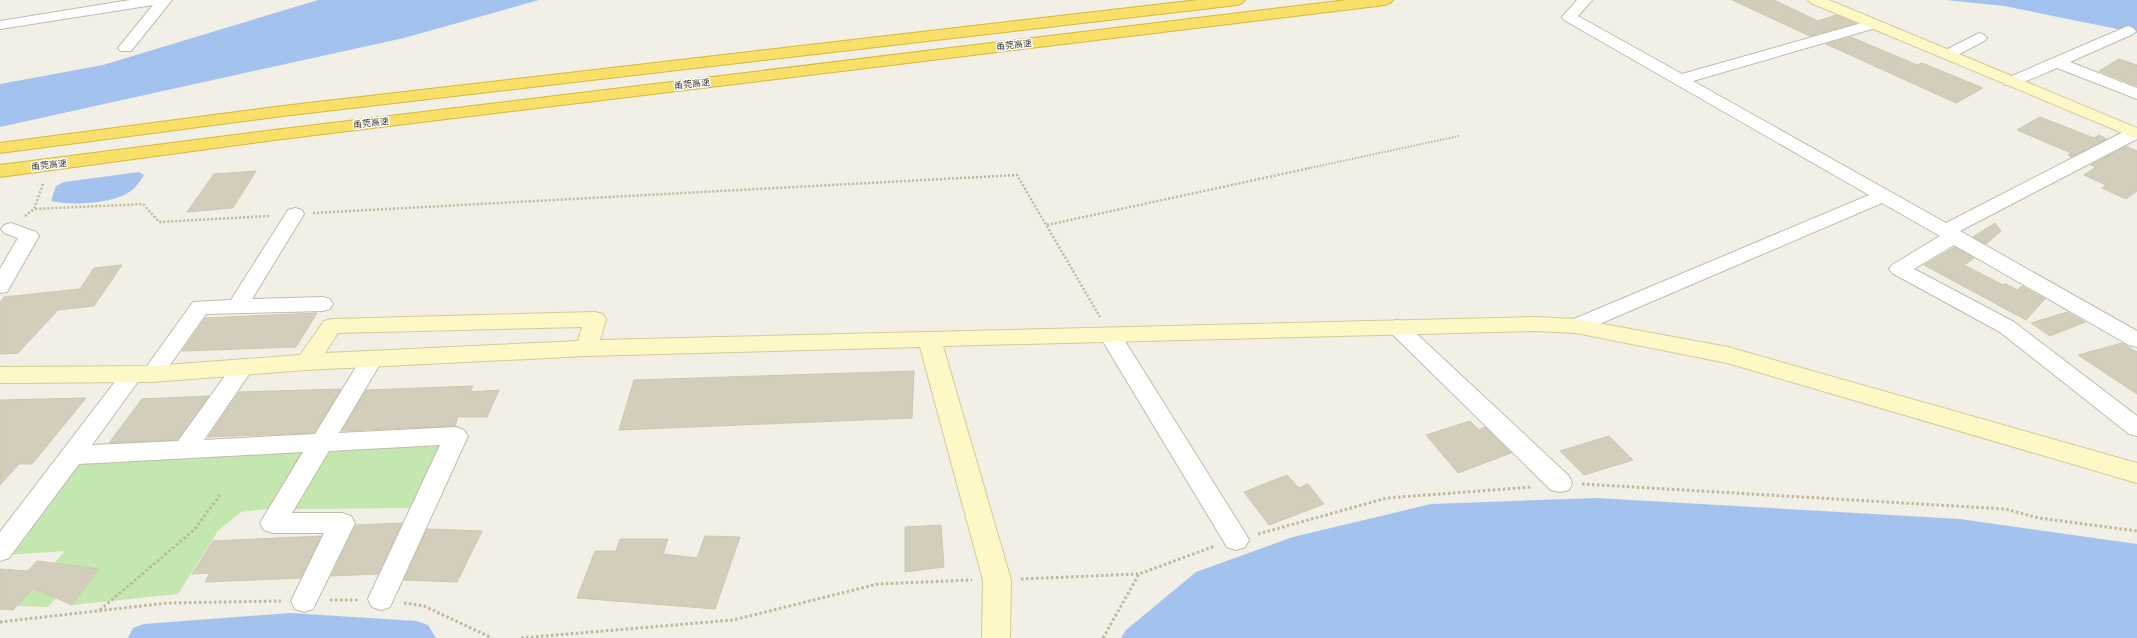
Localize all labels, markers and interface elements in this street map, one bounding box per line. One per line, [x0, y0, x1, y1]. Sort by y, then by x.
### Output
street label: 甬莞高速 [995, 37, 1032, 52]
street label: 甬莞高速 [673, 76, 710, 91]
street label: 甬莞高速 [352, 115, 389, 130]
street label: 甬莞高速 [30, 157, 67, 172]

